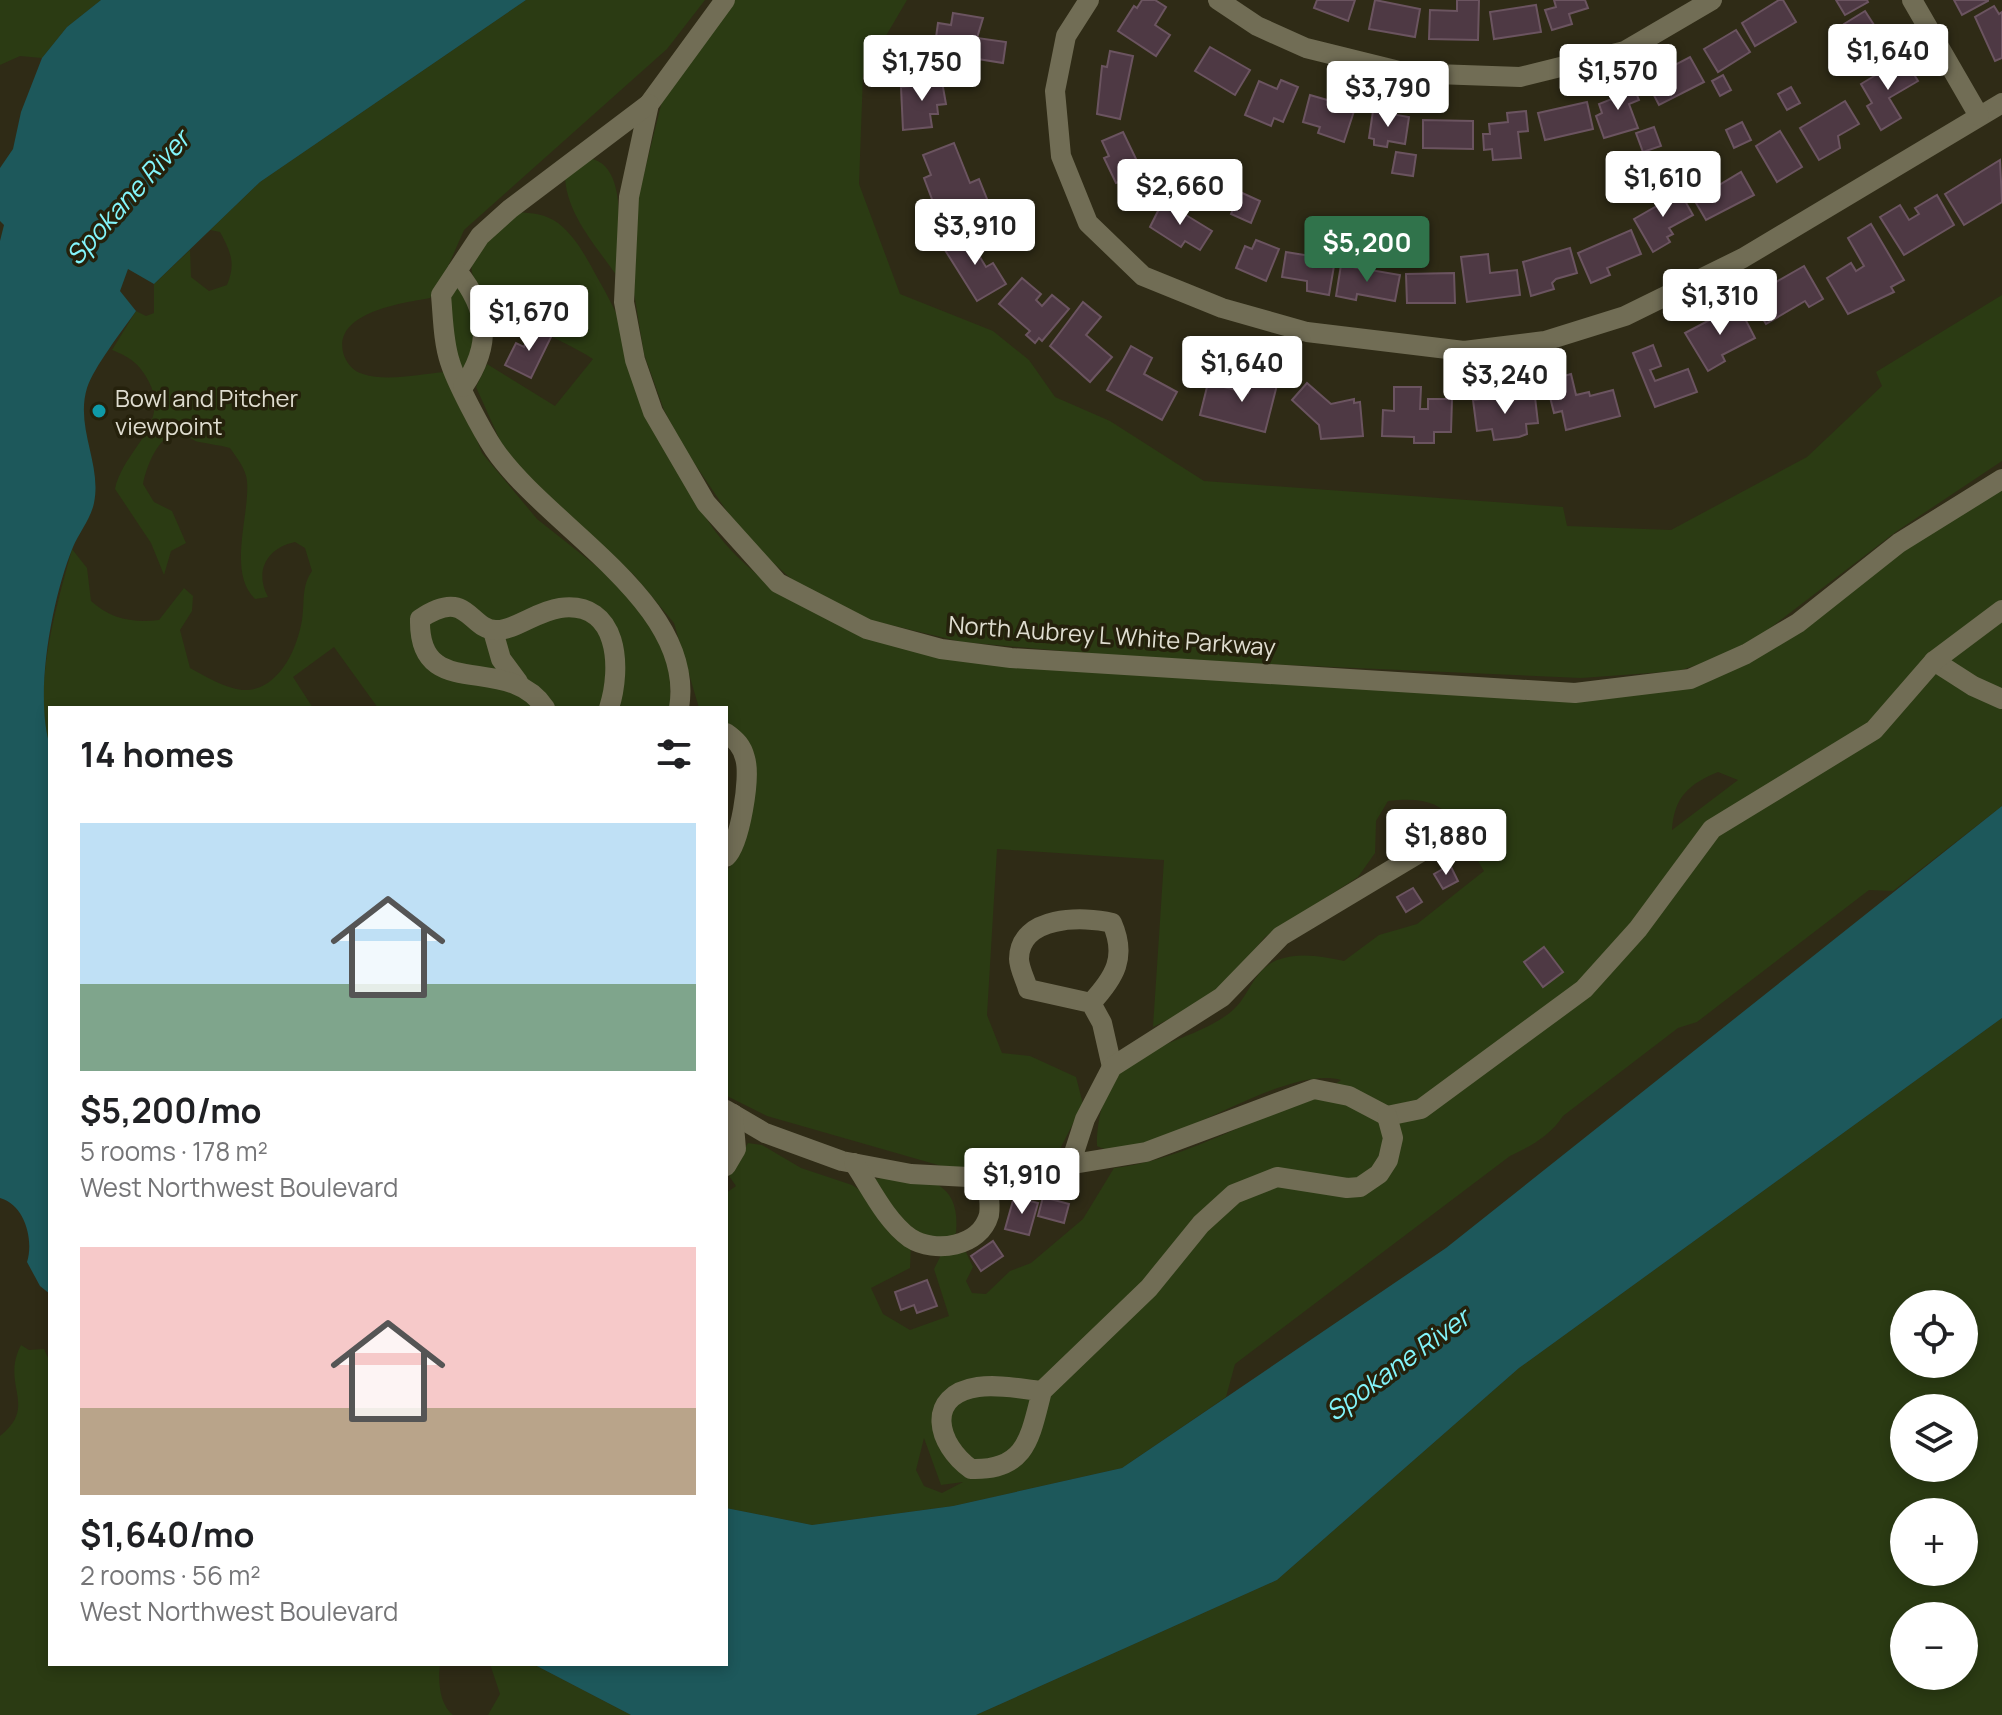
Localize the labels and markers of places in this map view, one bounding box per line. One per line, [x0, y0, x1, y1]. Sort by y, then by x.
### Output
pin: $1,640 [1823, 24, 1953, 92]
pin: $1,750 [857, 35, 987, 103]
pin: $1,570 [1553, 44, 1683, 112]
pin: $3,790 [1323, 61, 1453, 129]
pin: $1,610 [1598, 151, 1728, 219]
pin: $2,660 [1115, 159, 1245, 227]
pin: $3,910 [910, 199, 1040, 267]
pin: $5,200 [1302, 216, 1432, 284]
pin: $1,310 [1655, 269, 1785, 337]
pin: $1,670 [464, 285, 594, 353]
pin: $1,640 [1177, 336, 1307, 404]
pin: $3,240 [1440, 348, 1570, 416]
place label: Bowl and Pitcher viewpoint [115, 381, 299, 442]
marker: Bowl and Pitcher viewpoint [90, 402, 108, 420]
pin: $1,880 [1381, 809, 1511, 877]
pin: $1,910 [957, 1148, 1087, 1216]

